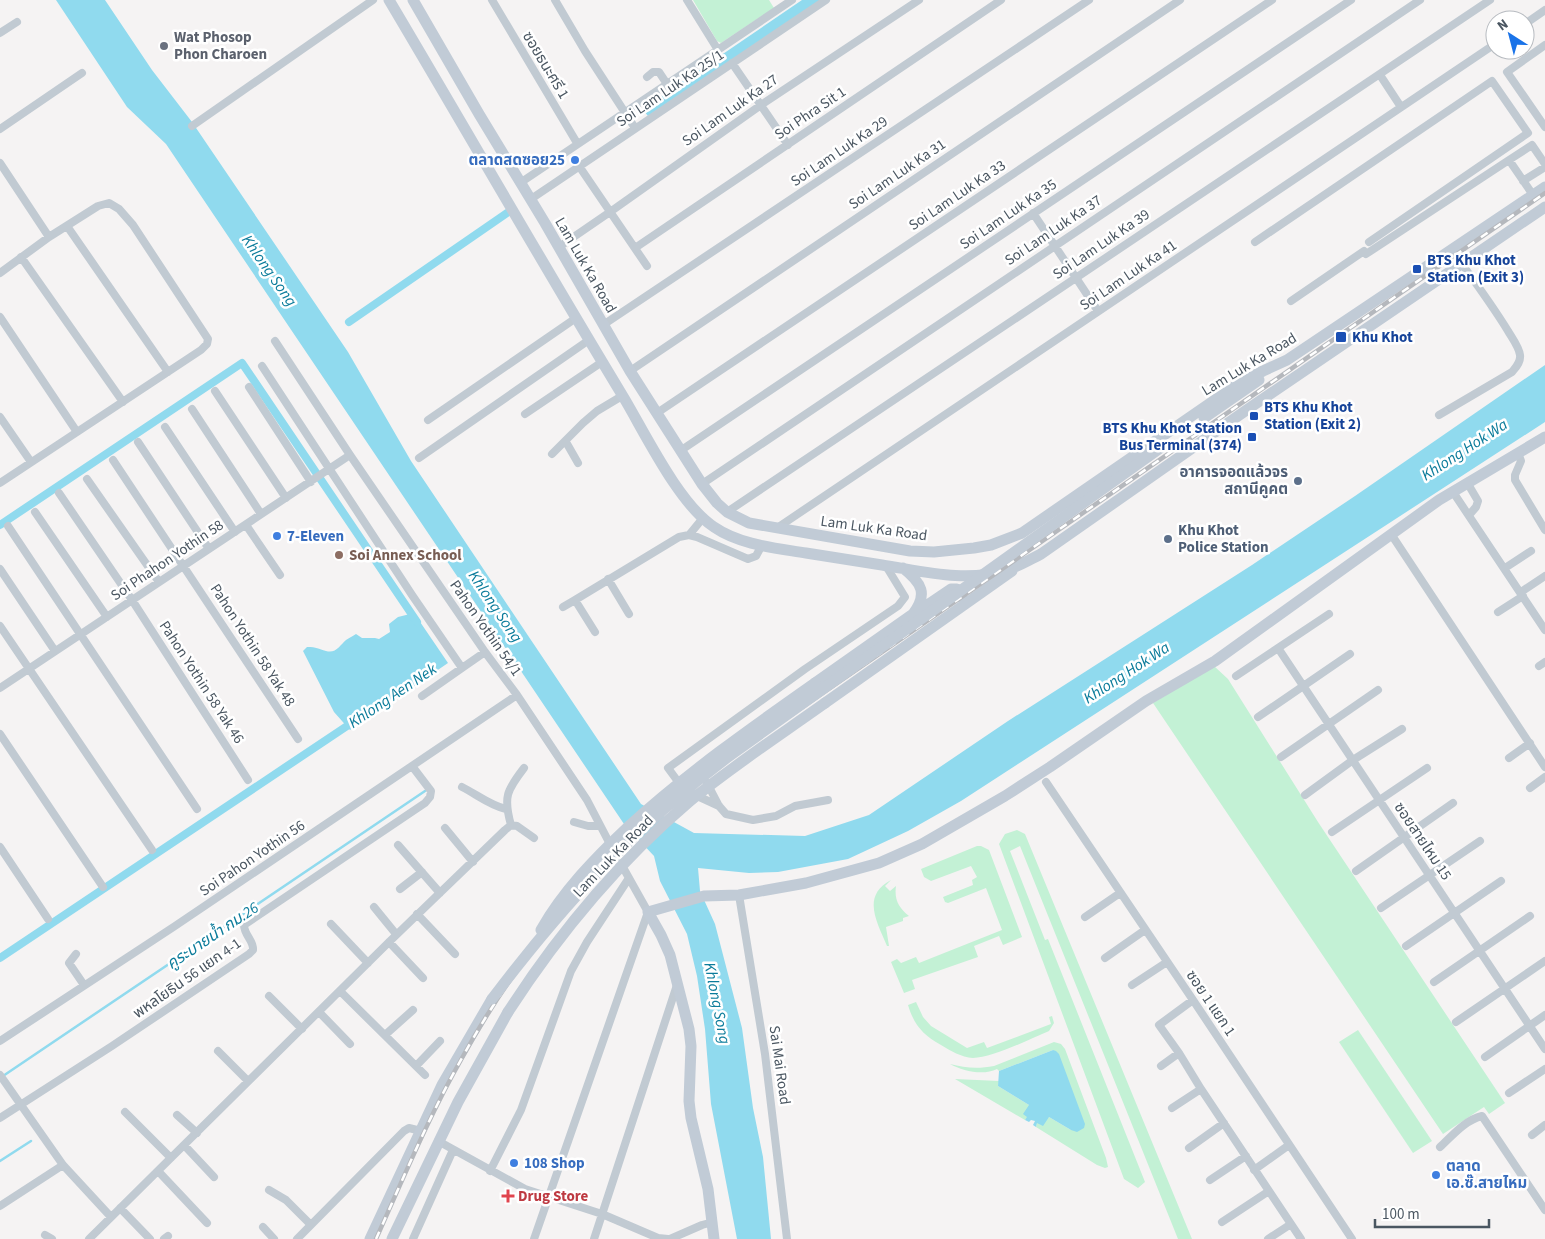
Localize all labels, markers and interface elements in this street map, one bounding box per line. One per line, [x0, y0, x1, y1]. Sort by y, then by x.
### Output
north arrow [1485, 10, 1535, 60]
text: N [1493, 14, 1513, 36]
place label: Wat Phosop Phon Charoen [174, 27, 267, 65]
street label: ซอยธนะศรี 1 [517, 27, 574, 103]
marker: Wat Phosop Phon Charoen [158, 40, 170, 52]
street label: Soi Lam Luk Ka 25/1 [612, 45, 728, 132]
street label: Soi Lam Luk Ka 27 [678, 69, 783, 151]
street label: Soi Phra Sit 1 [770, 82, 850, 145]
street label: Soi Lam Luk Ka 29 [787, 111, 892, 192]
street label: Soi Lam Luk Ka 31 [845, 134, 950, 215]
place label: ตลาดสดซอย25 [469, 150, 565, 171]
marker: ตลาดสดซอย25 [569, 154, 581, 166]
street label: Soi Lam Luk Ka 33 [905, 155, 1010, 236]
street label: Soi Lam Luk Ka 35 [956, 174, 1061, 255]
street label: Soi Lam Luk Ka 37 [1001, 190, 1106, 271]
street label: Soi Lam Luk Ka 39 [1049, 204, 1154, 285]
street label: Lam Luk Ka Road [550, 213, 622, 317]
water label: Khlong Song [236, 230, 302, 311]
street label: Soi Lam Luk Ka 41 [1076, 235, 1181, 316]
place label: BTS Khu Khot Station (Exit 3) [1427, 250, 1524, 288]
marker: BTS Khu Khot Station (Exit 3) [1411, 263, 1423, 275]
place label: Khu Khot [1352, 327, 1413, 348]
street label: Lam Luk Ka Road [1198, 328, 1301, 401]
marker: Khu Khot [1334, 330, 1348, 344]
place label: BTS Khu Khot Station (Exit 2) [1264, 397, 1361, 435]
marker: BTS Khu Khot Station (Exit 2) [1248, 410, 1260, 422]
water label: Khlong Hok Wa [1417, 413, 1512, 486]
place label: BTS Khu Khot Station Bus Terminal (374) [1103, 418, 1242, 456]
marker: BTS Khu Khot Station Bus Terminal (374) [1246, 431, 1258, 443]
place label: อาคารจอดแล้วจร สถานีคูคต [1179, 462, 1288, 500]
marker: อาคารจอดแล้วจร สถานีคูคต [1292, 475, 1304, 487]
street label: Lam Luk Ka Road [819, 511, 929, 546]
street label: Soi Phahon Yothin 58 [107, 515, 228, 606]
place label: Khu Khot Police Station [1178, 520, 1269, 558]
place label: 7-Eleven [287, 526, 344, 547]
marker: 7-Eleven [271, 530, 283, 542]
marker: Khu Khot Police Station [1162, 533, 1174, 545]
place label: Soi Annex School [349, 545, 462, 566]
marker: Soi Annex School [333, 549, 345, 561]
water label: Khlong Song [463, 566, 527, 647]
street label: Pahon Yothin 54/1 [445, 576, 527, 681]
street label: Pahon Yothin 58 Yak 48 [205, 580, 300, 711]
street label: Pahon Yothin 58 Yak 46 [154, 617, 249, 748]
water label: Khlong Hok Wa [1079, 636, 1174, 709]
water label: Khlong Aen Nek [344, 658, 441, 734]
street label: ซอยสายไหม 15 [1389, 798, 1456, 884]
street label: Lam Luk Ka Road [568, 810, 658, 902]
street label: Soi Pahon Yothin 56 [195, 815, 309, 902]
water label: คูระบายน้ำ กม.26 [162, 896, 263, 975]
street label: พหลโยธิน 56 แยก 4-1 [129, 933, 246, 1024]
water label: Khlong Song [698, 960, 736, 1046]
street label: ซอย 1 แยก 1 [1181, 966, 1240, 1041]
street label: Sai Mai Road [764, 1024, 795, 1106]
place label: 108 Shop [524, 1153, 585, 1174]
place label: ตลาด เอ.ซ๊.สายไหม [1446, 1156, 1527, 1194]
marker: 108 Shop [508, 1157, 520, 1169]
marker: ตลาด เอ.ซ๊.สายไหม [1430, 1169, 1442, 1181]
place label: Drug Store [518, 1186, 589, 1207]
marker: Drug Store [502, 1190, 514, 1202]
scale bar [1375, 1196, 1489, 1228]
text: 100 m [1382, 1204, 1420, 1225]

